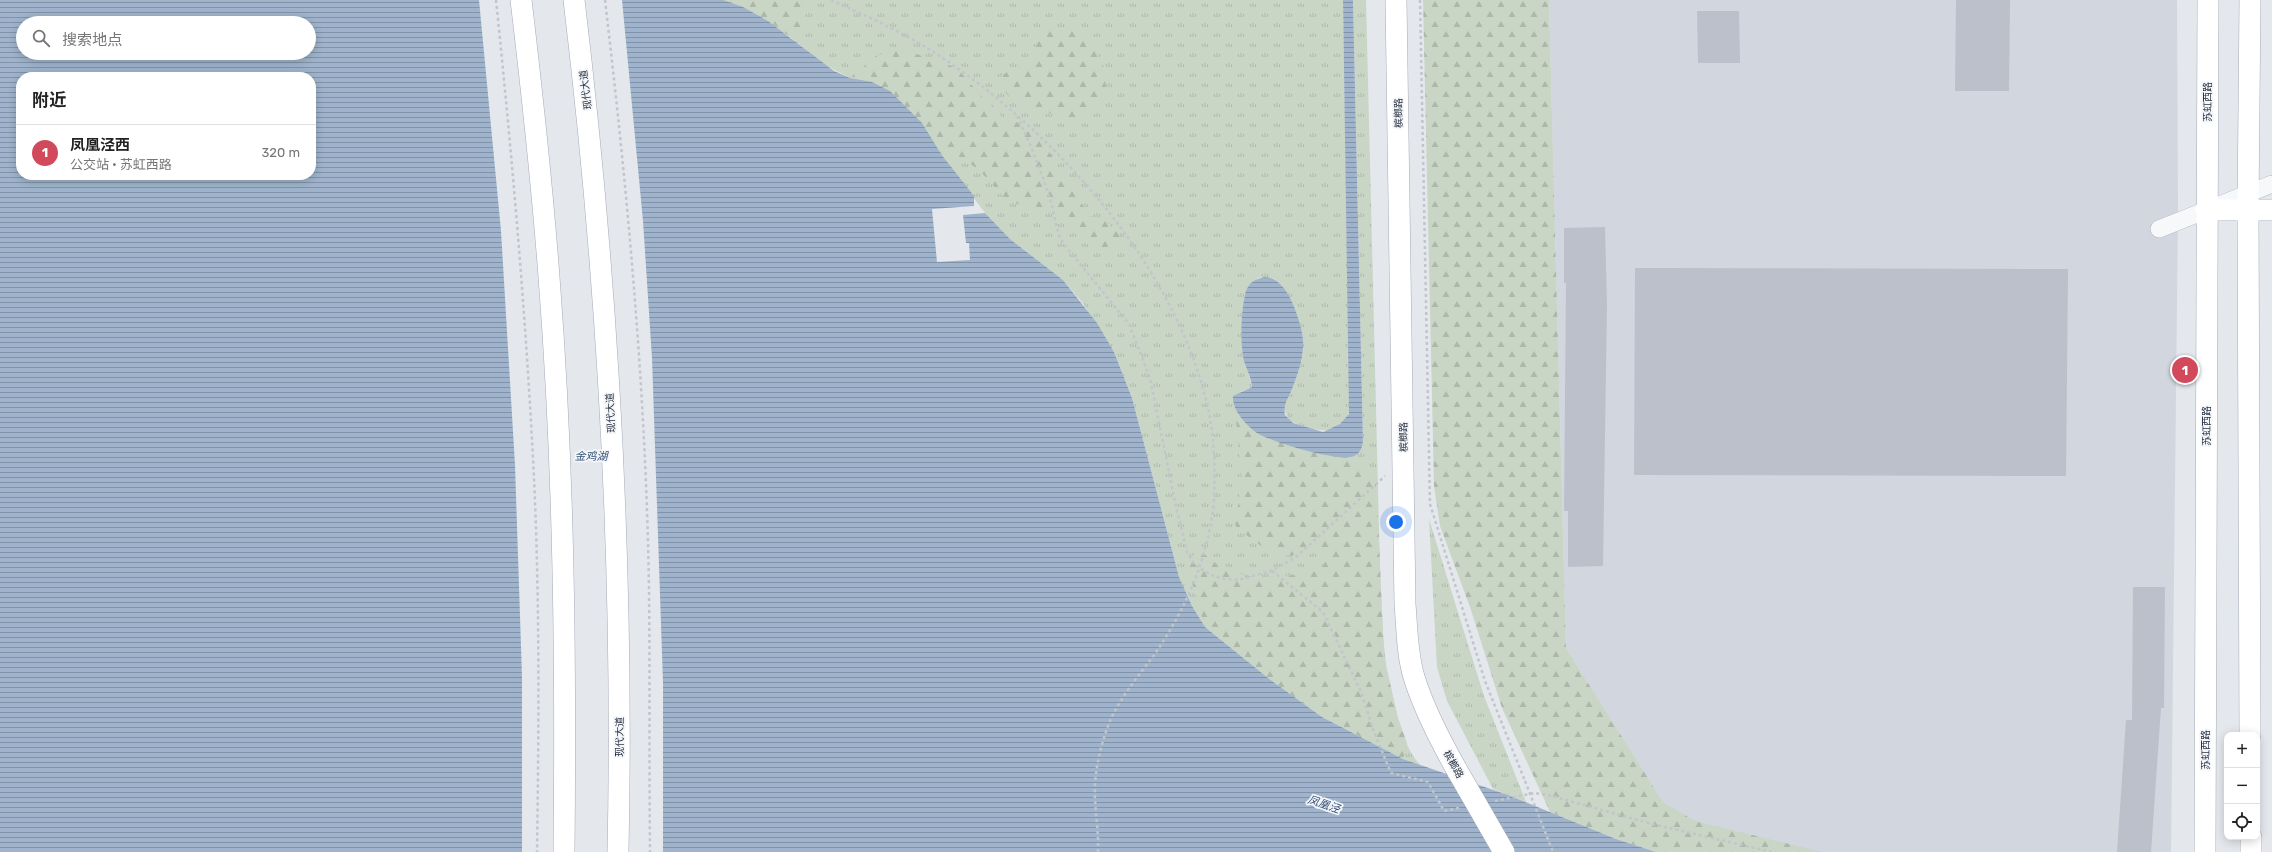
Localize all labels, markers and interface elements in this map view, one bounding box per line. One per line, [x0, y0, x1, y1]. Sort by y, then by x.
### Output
search box [16, 16, 316, 60]
icon: search [30, 27, 52, 49]
text: 搜索地点 [62, 31, 122, 49]
street label: 现代大道 [578, 69, 594, 110]
street label: 苏虹西路 [2202, 82, 2214, 122]
text: 附近 [32, 90, 66, 110]
street label: 槟榔路 [1393, 98, 1405, 128]
text: 凤凰泾西 [70, 136, 130, 154]
text: 1 [42, 145, 48, 160]
text: 320 m [262, 145, 300, 160]
text: 公交站 · 苏虹西路 [70, 157, 172, 172]
pin: 1 [2172, 355, 2198, 385]
street label: 现代大道 [604, 393, 618, 433]
street label: 苏虹西路 [2201, 406, 2213, 446]
street label: 槟榔路 [1398, 422, 1410, 452]
water label: 金鸡湖 [575, 450, 609, 463]
your location [1386, 512, 1406, 532]
street label: 现代大道 [614, 717, 626, 757]
street label: 苏虹西路 [2200, 730, 2212, 770]
map controls [2224, 732, 2260, 840]
button: + [2224, 732, 2260, 768]
street label: 槟榔路 [1441, 748, 1466, 781]
button: − [2224, 768, 2260, 804]
water label: 凤凰泾 [1306, 793, 1342, 816]
button: locate [2224, 804, 2260, 840]

